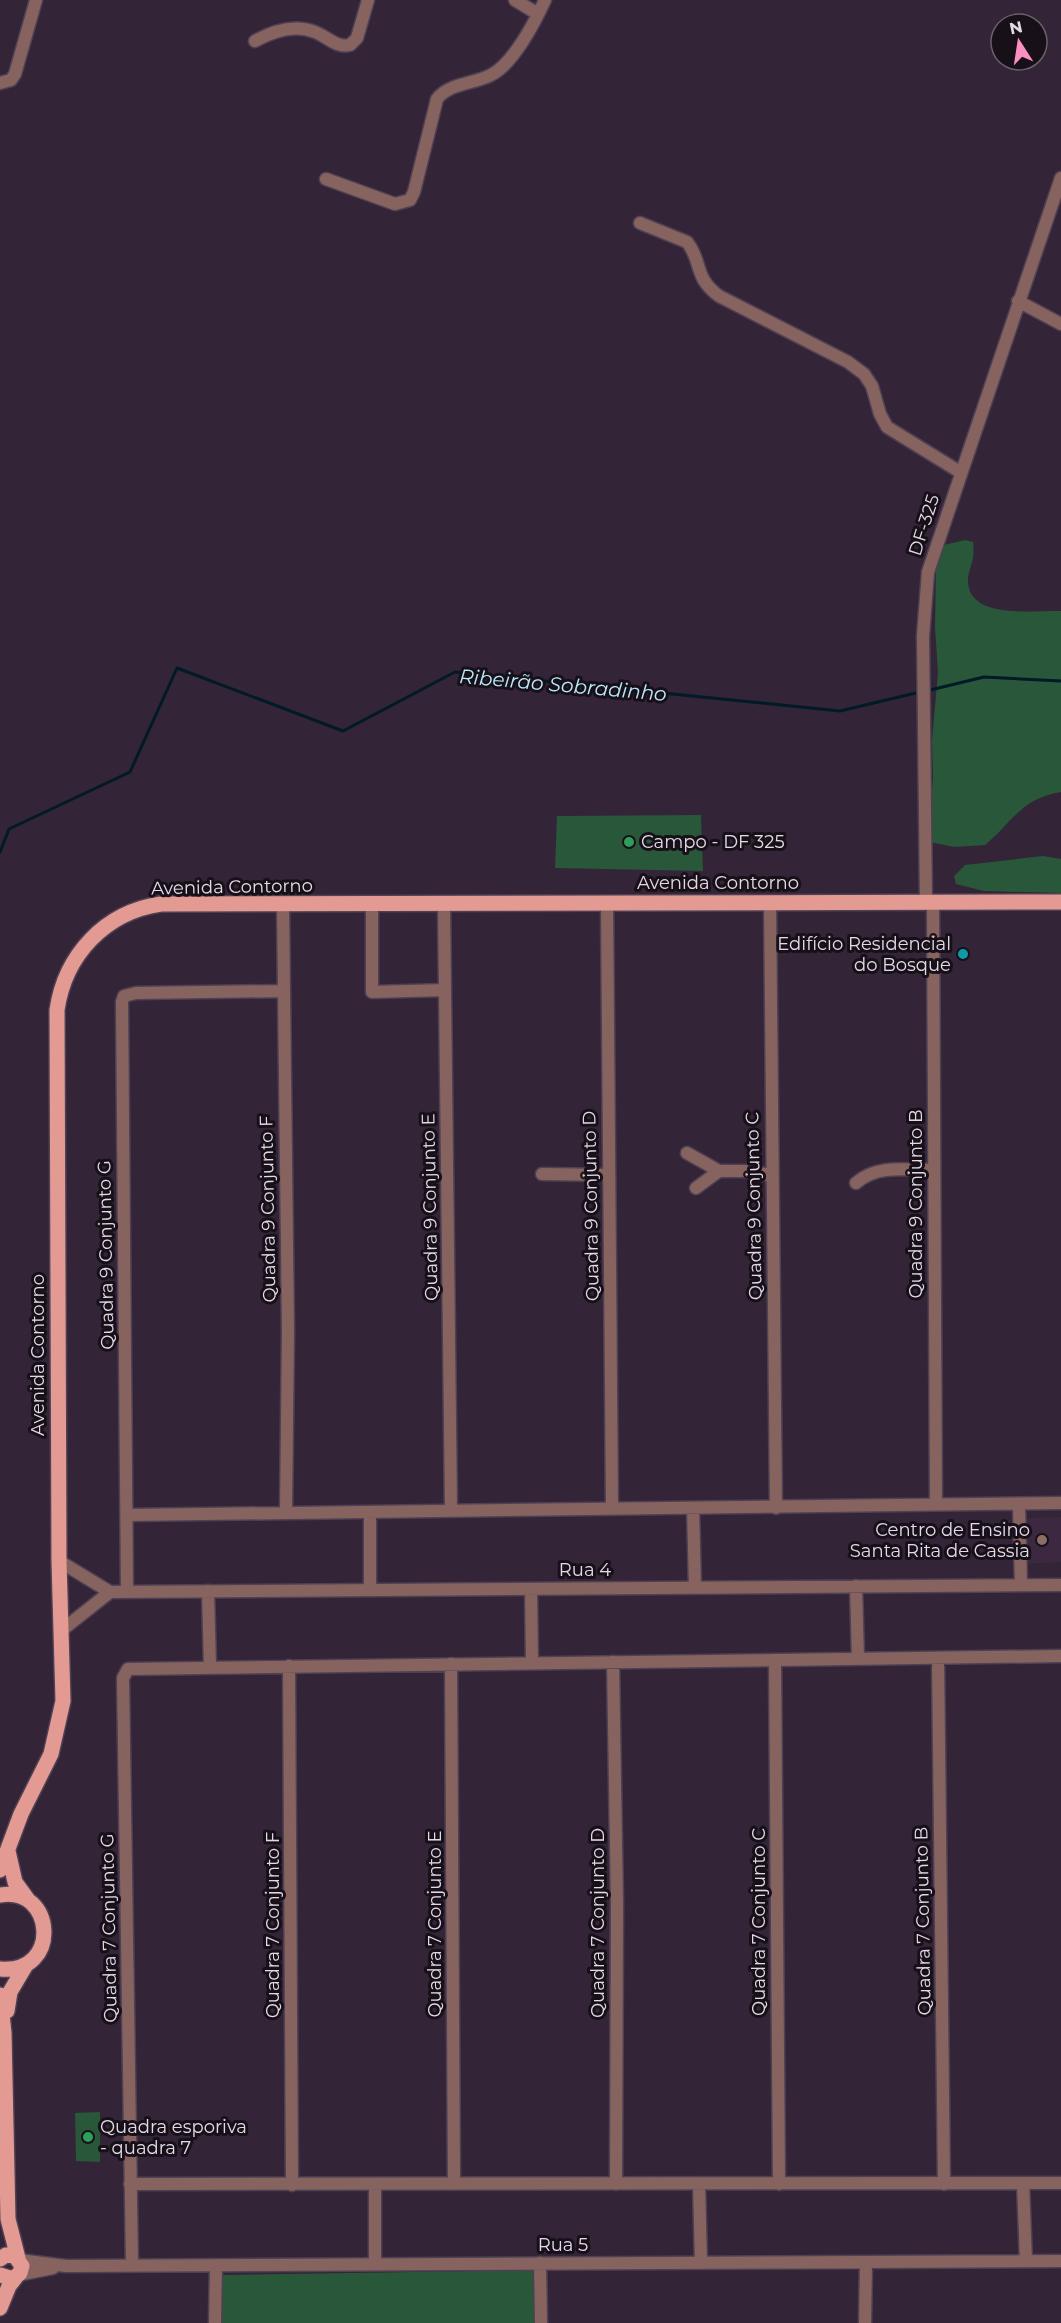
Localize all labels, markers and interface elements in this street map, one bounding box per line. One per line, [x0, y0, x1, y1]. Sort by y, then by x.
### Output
north arrow [989, 12, 1049, 72]
text: N [1008, 17, 1024, 38]
street label: DF-325 [904, 492, 944, 558]
water label: Ribeirão Sobradinho [458, 664, 668, 706]
place label: Campo - DF 325 [641, 831, 785, 853]
marker: Campo - DF 325 [622, 835, 636, 849]
street label: Avenida Contorno [637, 872, 799, 894]
street label: Avenida Contorno [151, 875, 313, 899]
place label: Edifício Residencial do Bosque [777, 933, 951, 976]
marker: Edifício Residencial do Bosque [956, 947, 970, 961]
street label: Quadra 9 Conjunto B [905, 1109, 927, 1299]
street label: Quadra 9 Conjunto D [578, 1111, 604, 1301]
street label: Quadra 9 Conjunto C [741, 1111, 767, 1300]
street label: Quadra 9 Conjunto E [417, 1113, 443, 1301]
street label: Quadra 9 Conjunto F [255, 1115, 281, 1303]
street label: Quadra 9 Conjunto G [93, 1160, 119, 1350]
street label: Avenida Contorno [27, 1274, 49, 1436]
place label: Centro de Ensino Santa Rita de Cassia [850, 1519, 1030, 1562]
marker: Centro de Ensino Santa Rita de Cassia [1035, 1533, 1049, 1547]
street label: Rua 4 [559, 1559, 611, 1581]
street label: Quadra 7 Conjunto B [910, 1826, 936, 2016]
street label: Quadra 7 Conjunto D [587, 1828, 609, 2018]
street label: Quadra 7 Conjunto C [748, 1828, 770, 2016]
street label: Quadra 7 Conjunto E [424, 1830, 446, 2018]
street label: Quadra 7 Conjunto F [262, 1832, 284, 2018]
street label: Quadra 7 Conjunto G [96, 1833, 122, 2023]
place label: Quadra esporiva - quadra 7 [100, 2116, 247, 2159]
marker: Quadra esporiva - quadra 7 [81, 2130, 95, 2144]
street label: Rua 5 [538, 2234, 588, 2256]

